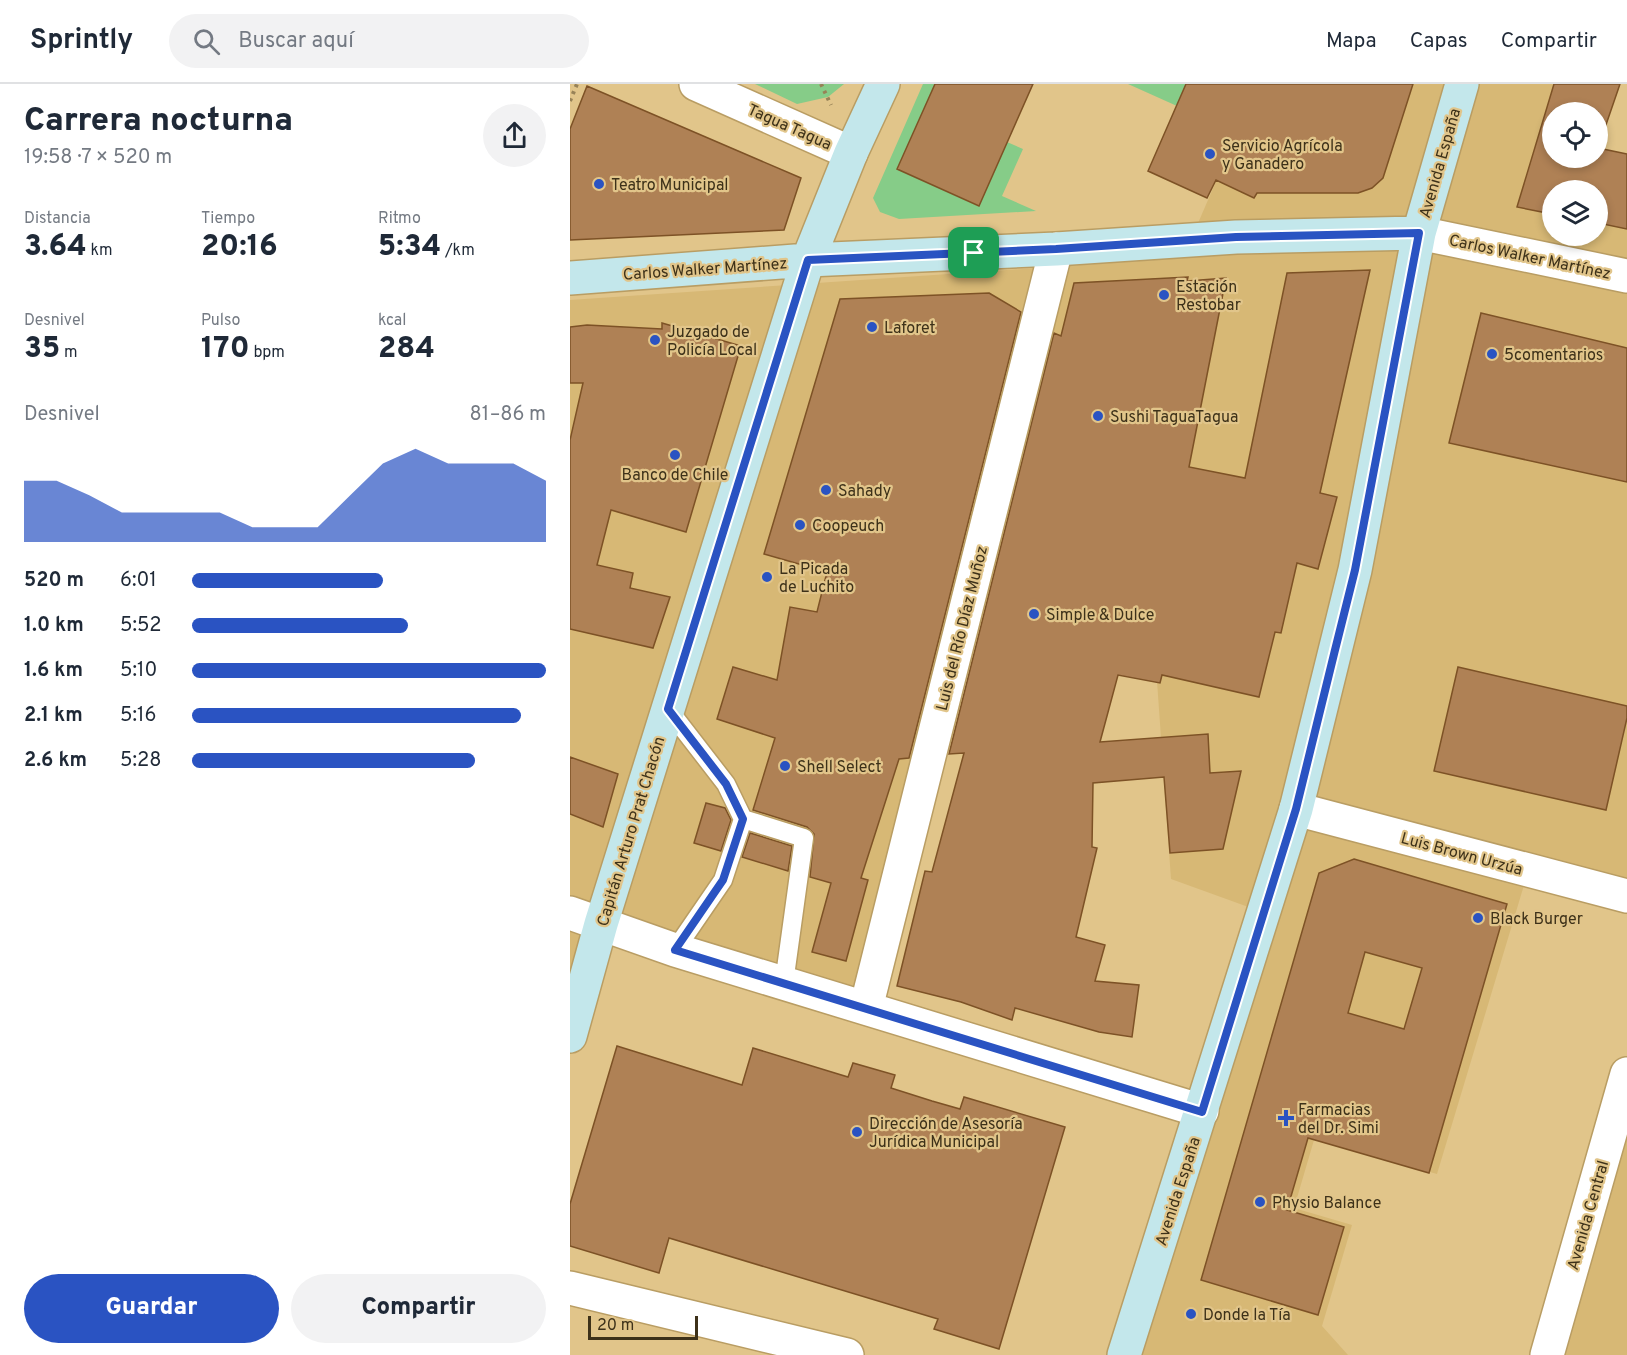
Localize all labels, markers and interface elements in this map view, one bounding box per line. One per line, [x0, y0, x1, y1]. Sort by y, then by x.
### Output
search box [169, 14, 589, 68]
text: Sprintly [30, 23, 133, 59]
icon: search [190, 25, 223, 58]
text: Buscar aquí [238, 28, 354, 55]
text: Mapa [1326, 28, 1377, 55]
text: Capas [1410, 28, 1468, 55]
text: Compartir [1501, 28, 1597, 55]
street label: Tagua Tagua [744, 100, 834, 155]
text: Carrera nocturna [24, 101, 293, 143]
map controls [1542, 102, 1608, 246]
button: locate [1542, 102, 1608, 168]
button: share [483, 104, 546, 167]
street label: Avenida España [1416, 106, 1466, 221]
place label: Servicio Agrícola y Ganadero [1222, 137, 1343, 175]
text: 19:58 · 7 × 520 m [24, 145, 172, 171]
marker: Servicio Agrícola y Ganadero [1203, 147, 1217, 161]
place label: Teatro Municipal [611, 176, 729, 196]
marker: Teatro Municipal [592, 177, 606, 191]
button: layers [1542, 180, 1608, 246]
text: Distancia [24, 209, 91, 229]
text: Tiempo [201, 209, 255, 229]
text: Ritmo [378, 209, 421, 229]
pin [948, 227, 999, 278]
text: 3.64 [24, 229, 87, 266]
text: 20:16 [201, 229, 278, 266]
text: 5:34 [378, 229, 441, 266]
street label: Carlos Walker Martínez [1447, 231, 1612, 285]
icon: arrive [957, 236, 990, 269]
text: km [87, 241, 113, 261]
text: /km [441, 241, 475, 261]
street label: Carlos Walker Martínez [622, 254, 788, 286]
place label: Estación Restobar [1176, 278, 1241, 316]
marker: Estación Restobar [1157, 288, 1171, 302]
text: Desnivel [24, 311, 85, 331]
text: Pulso [201, 311, 240, 331]
text: kcal [378, 311, 406, 331]
place label: Laforet [884, 319, 935, 339]
marker: Laforet [865, 320, 879, 334]
place label: Juzgado de Policía Local [667, 323, 757, 361]
text: 35 [24, 331, 60, 368]
text: 170 [201, 331, 250, 368]
text: 284 [378, 331, 435, 368]
marker: Juzgado de Policía Local [648, 333, 662, 347]
text: m [60, 343, 78, 363]
text: bpm [250, 343, 285, 363]
place label: 5comentarios [1504, 346, 1603, 366]
marker: 5comentarios [1485, 347, 1499, 361]
text: Desnivel [24, 402, 100, 428]
text: 81–86 m [469, 402, 546, 428]
place label: Sushi TaguaTagua [1110, 408, 1238, 428]
marker: Sushi TaguaTagua [1091, 409, 1105, 423]
marker: Banco de Chile [668, 448, 682, 462]
place label: Banco de Chile [622, 466, 728, 486]
place label: Sahady [838, 482, 891, 502]
marker: Sahady [819, 483, 833, 497]
place label: Coopeuch [812, 517, 884, 537]
marker: Coopeuch [793, 518, 807, 532]
street label: Luis del Río Díaz Muñoz [933, 544, 993, 713]
place label: La Picada de Luchito [779, 560, 854, 598]
text: 520 m [24, 568, 84, 594]
text: 6:01 [120, 568, 157, 594]
marker: La Picada de Luchito [760, 570, 774, 584]
place label: Simple & Dulce [1046, 606, 1154, 626]
marker: Simple & Dulce [1027, 607, 1041, 621]
text: 1.0 km [24, 613, 84, 639]
text: 5:52 [120, 613, 161, 639]
text: 1.6 km [24, 658, 83, 684]
text: 5:10 [120, 658, 157, 684]
text: 2.1 km [24, 703, 83, 729]
text: 5:16 [120, 703, 156, 729]
street label: Capitán Arturo Prat Chacón [593, 734, 670, 929]
text: 2.6 km [24, 748, 87, 774]
text: 5:28 [120, 748, 161, 774]
place label: Shell Select [797, 758, 881, 778]
marker: Shell Select [778, 759, 792, 773]
street label: Luis Brown Urzúa [1398, 829, 1525, 881]
place label: Black Burger [1490, 910, 1583, 930]
marker: Black Burger [1471, 911, 1485, 925]
place label: Farmacias del Dr. Simi [1298, 1101, 1379, 1139]
marker: Farmacias del Dr. Simi [1279, 1111, 1293, 1125]
place label: Dirección de Asesoría Jurídica Municipal [869, 1115, 1023, 1153]
marker: Dirección de Asesoría Jurídica Municipal [850, 1125, 864, 1139]
street label: Avenida España [1152, 1135, 1206, 1249]
street label: Avenida Central [1564, 1158, 1614, 1273]
place label: Physio Balance [1272, 1194, 1381, 1214]
marker: Physio Balance [1253, 1195, 1267, 1209]
button: Guardar [24, 1274, 279, 1343]
button: Compartir [291, 1274, 546, 1343]
place label: Donde la Tía [1203, 1306, 1291, 1326]
marker: Donde la Tía [1184, 1307, 1198, 1321]
scale bar [588, 1313, 698, 1340]
text: 20 m [597, 1316, 634, 1336]

